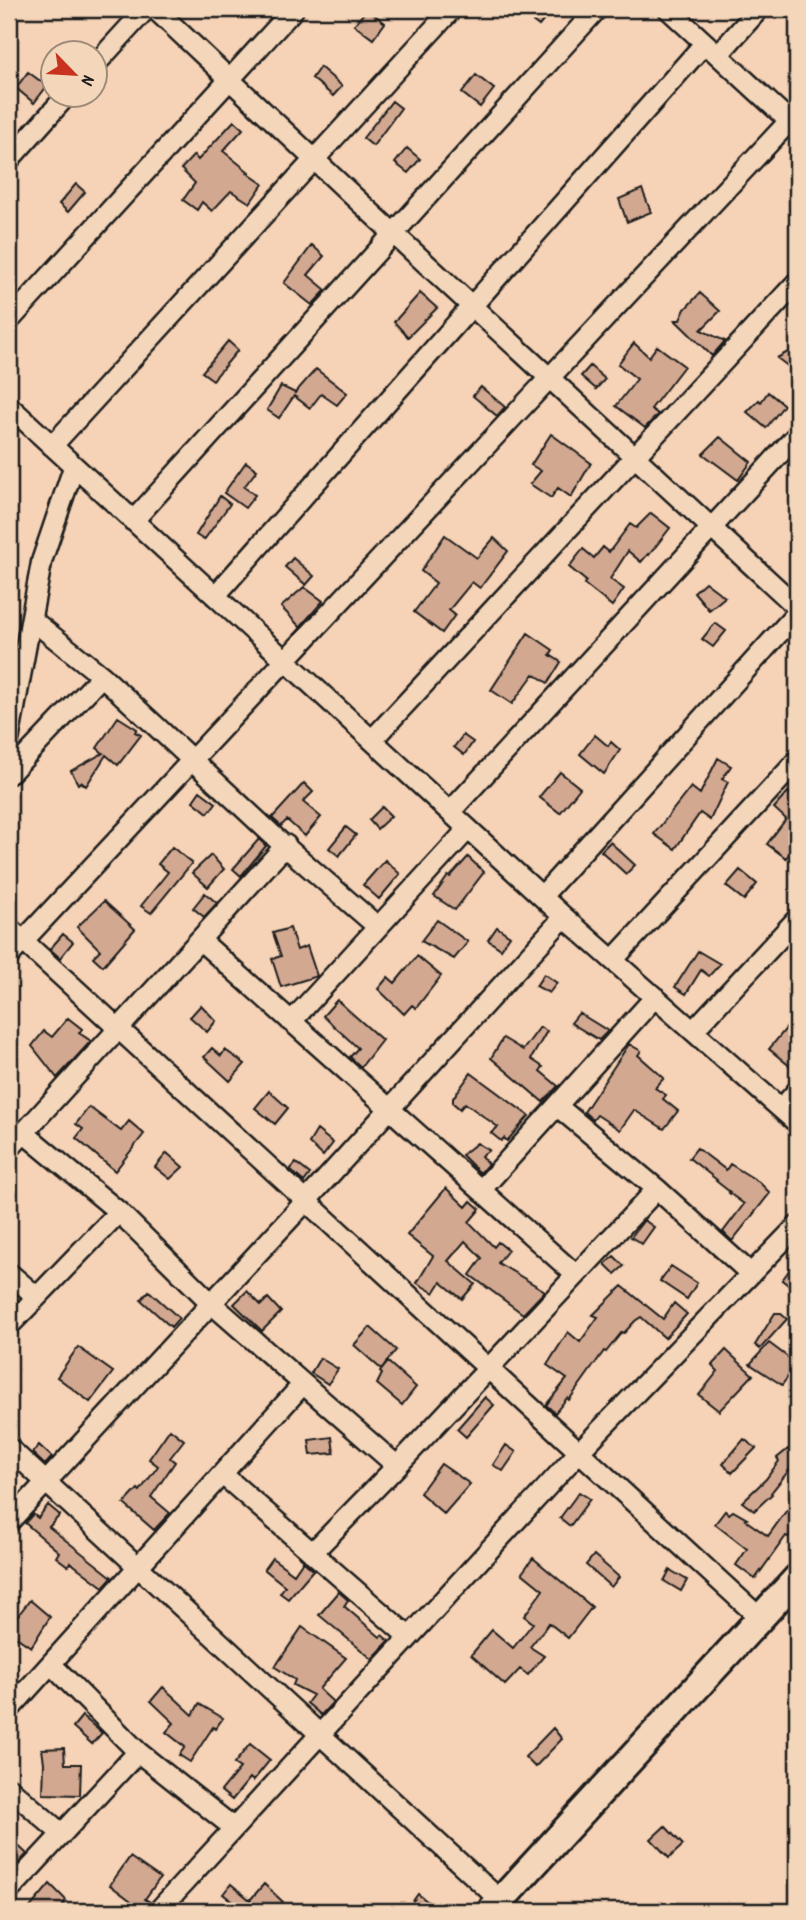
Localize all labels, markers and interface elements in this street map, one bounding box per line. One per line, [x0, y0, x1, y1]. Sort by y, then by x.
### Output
north arrow [38, 38, 108, 108]
text: N [72, 70, 100, 90]

